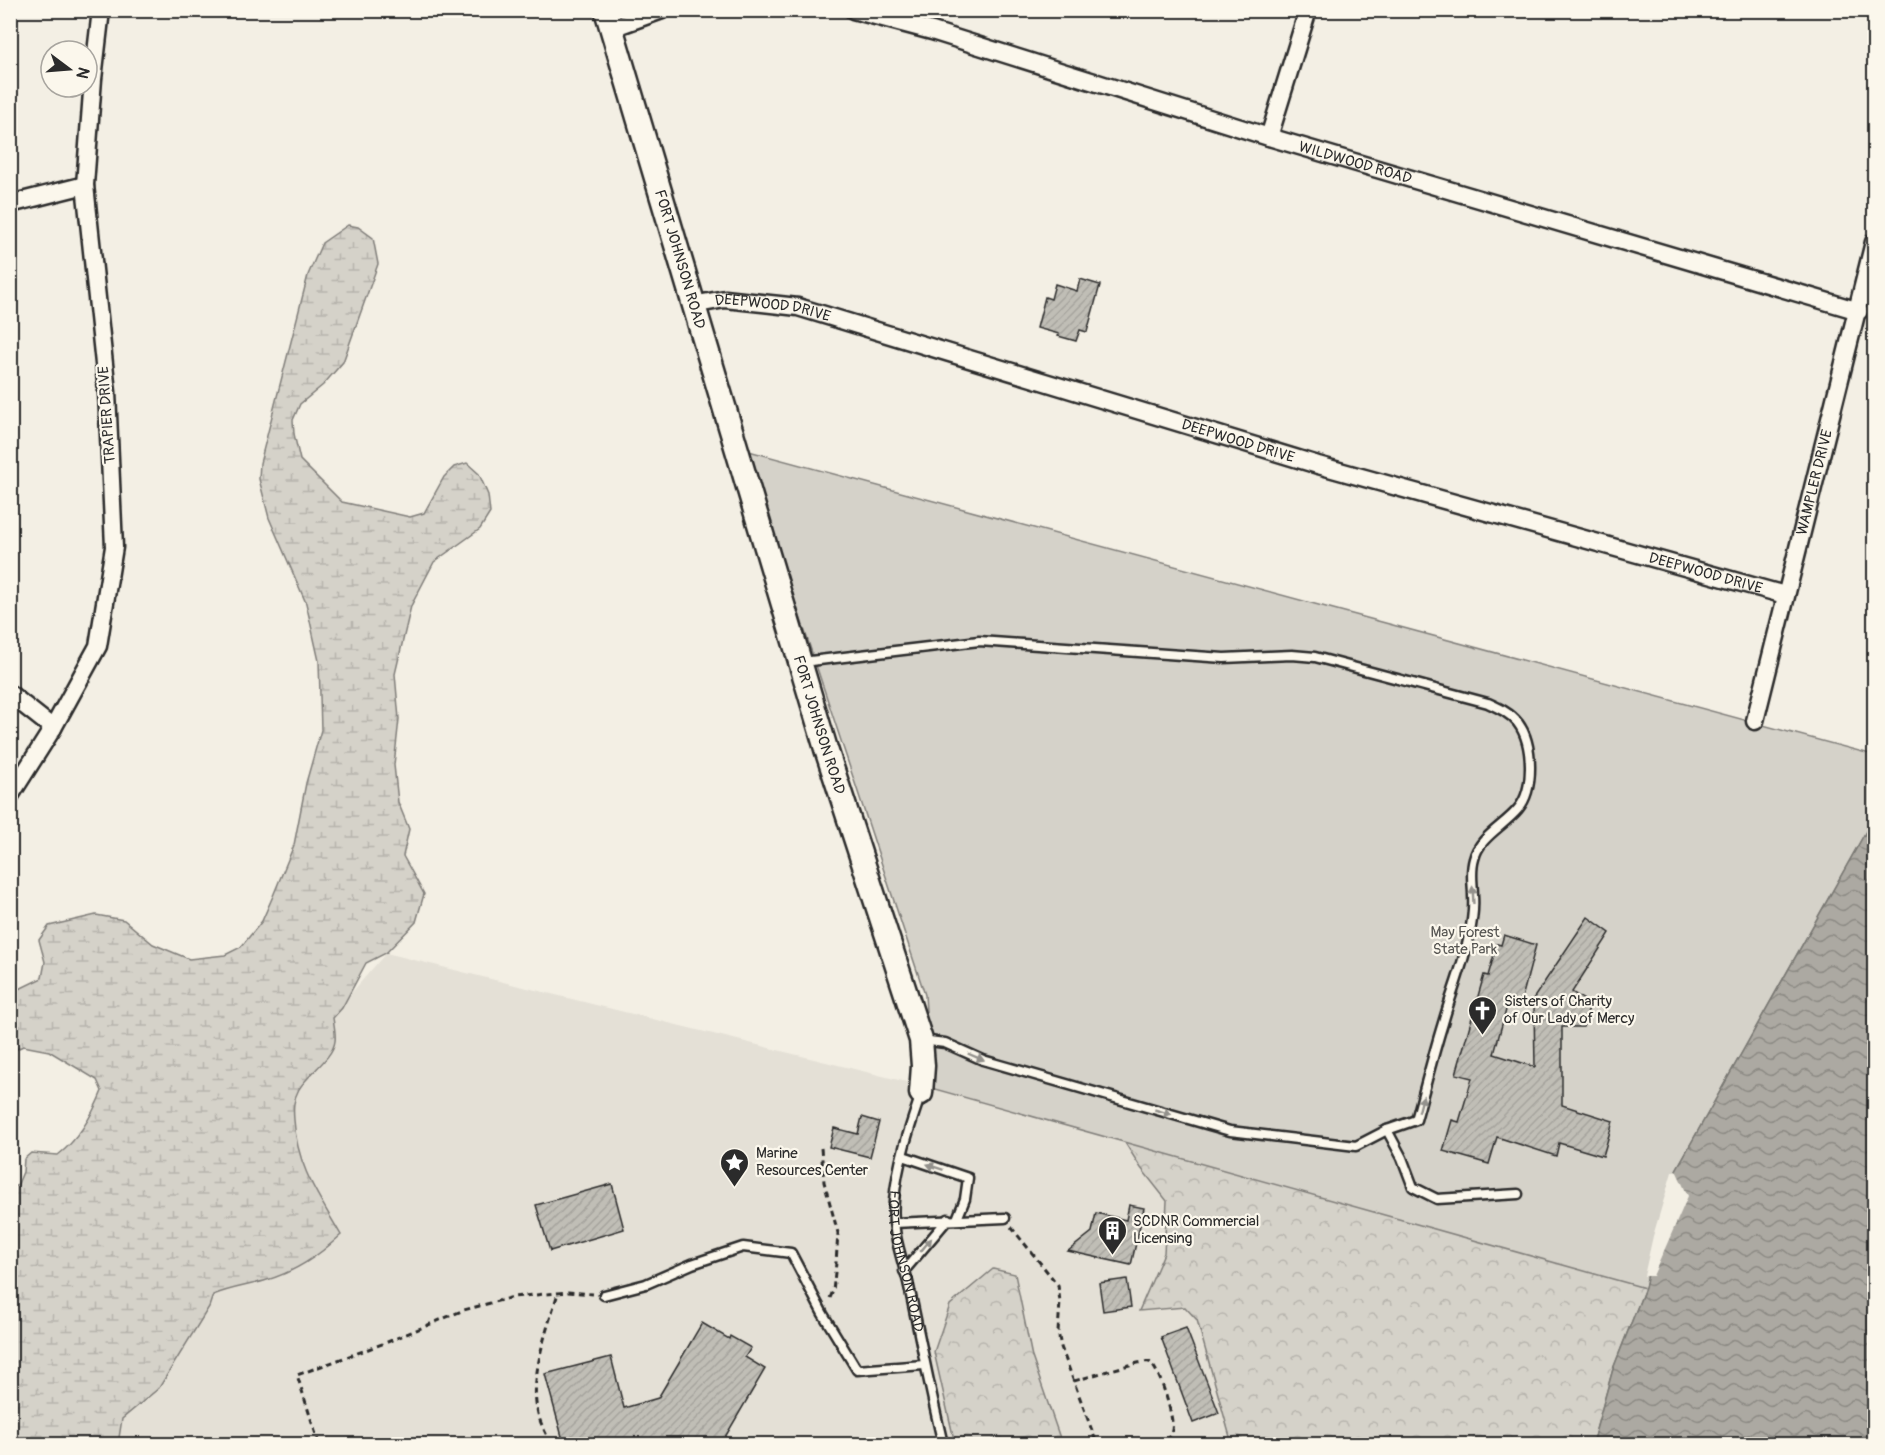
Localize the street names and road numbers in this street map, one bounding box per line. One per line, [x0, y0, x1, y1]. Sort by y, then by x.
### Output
street label: WILDWOOD ROAD [1297, 137, 1414, 188]
street label: FORT JOHNSON ROAD [650, 187, 710, 331]
street label: DEEPWOOD DRIVE [713, 289, 833, 326]
street label: TRAPIER DRIVE [94, 365, 120, 465]
street label: DEEPWOOD DRIVE [1179, 415, 1297, 467]
street label: WAMPLER DRIVE [1792, 427, 1837, 537]
street label: DEEPWOOD DRIVE [1647, 548, 1765, 598]
street label: FORT JOHNSON ROAD [789, 653, 850, 797]
street label: FORT JOHNSON ROAD [884, 1189, 928, 1334]

